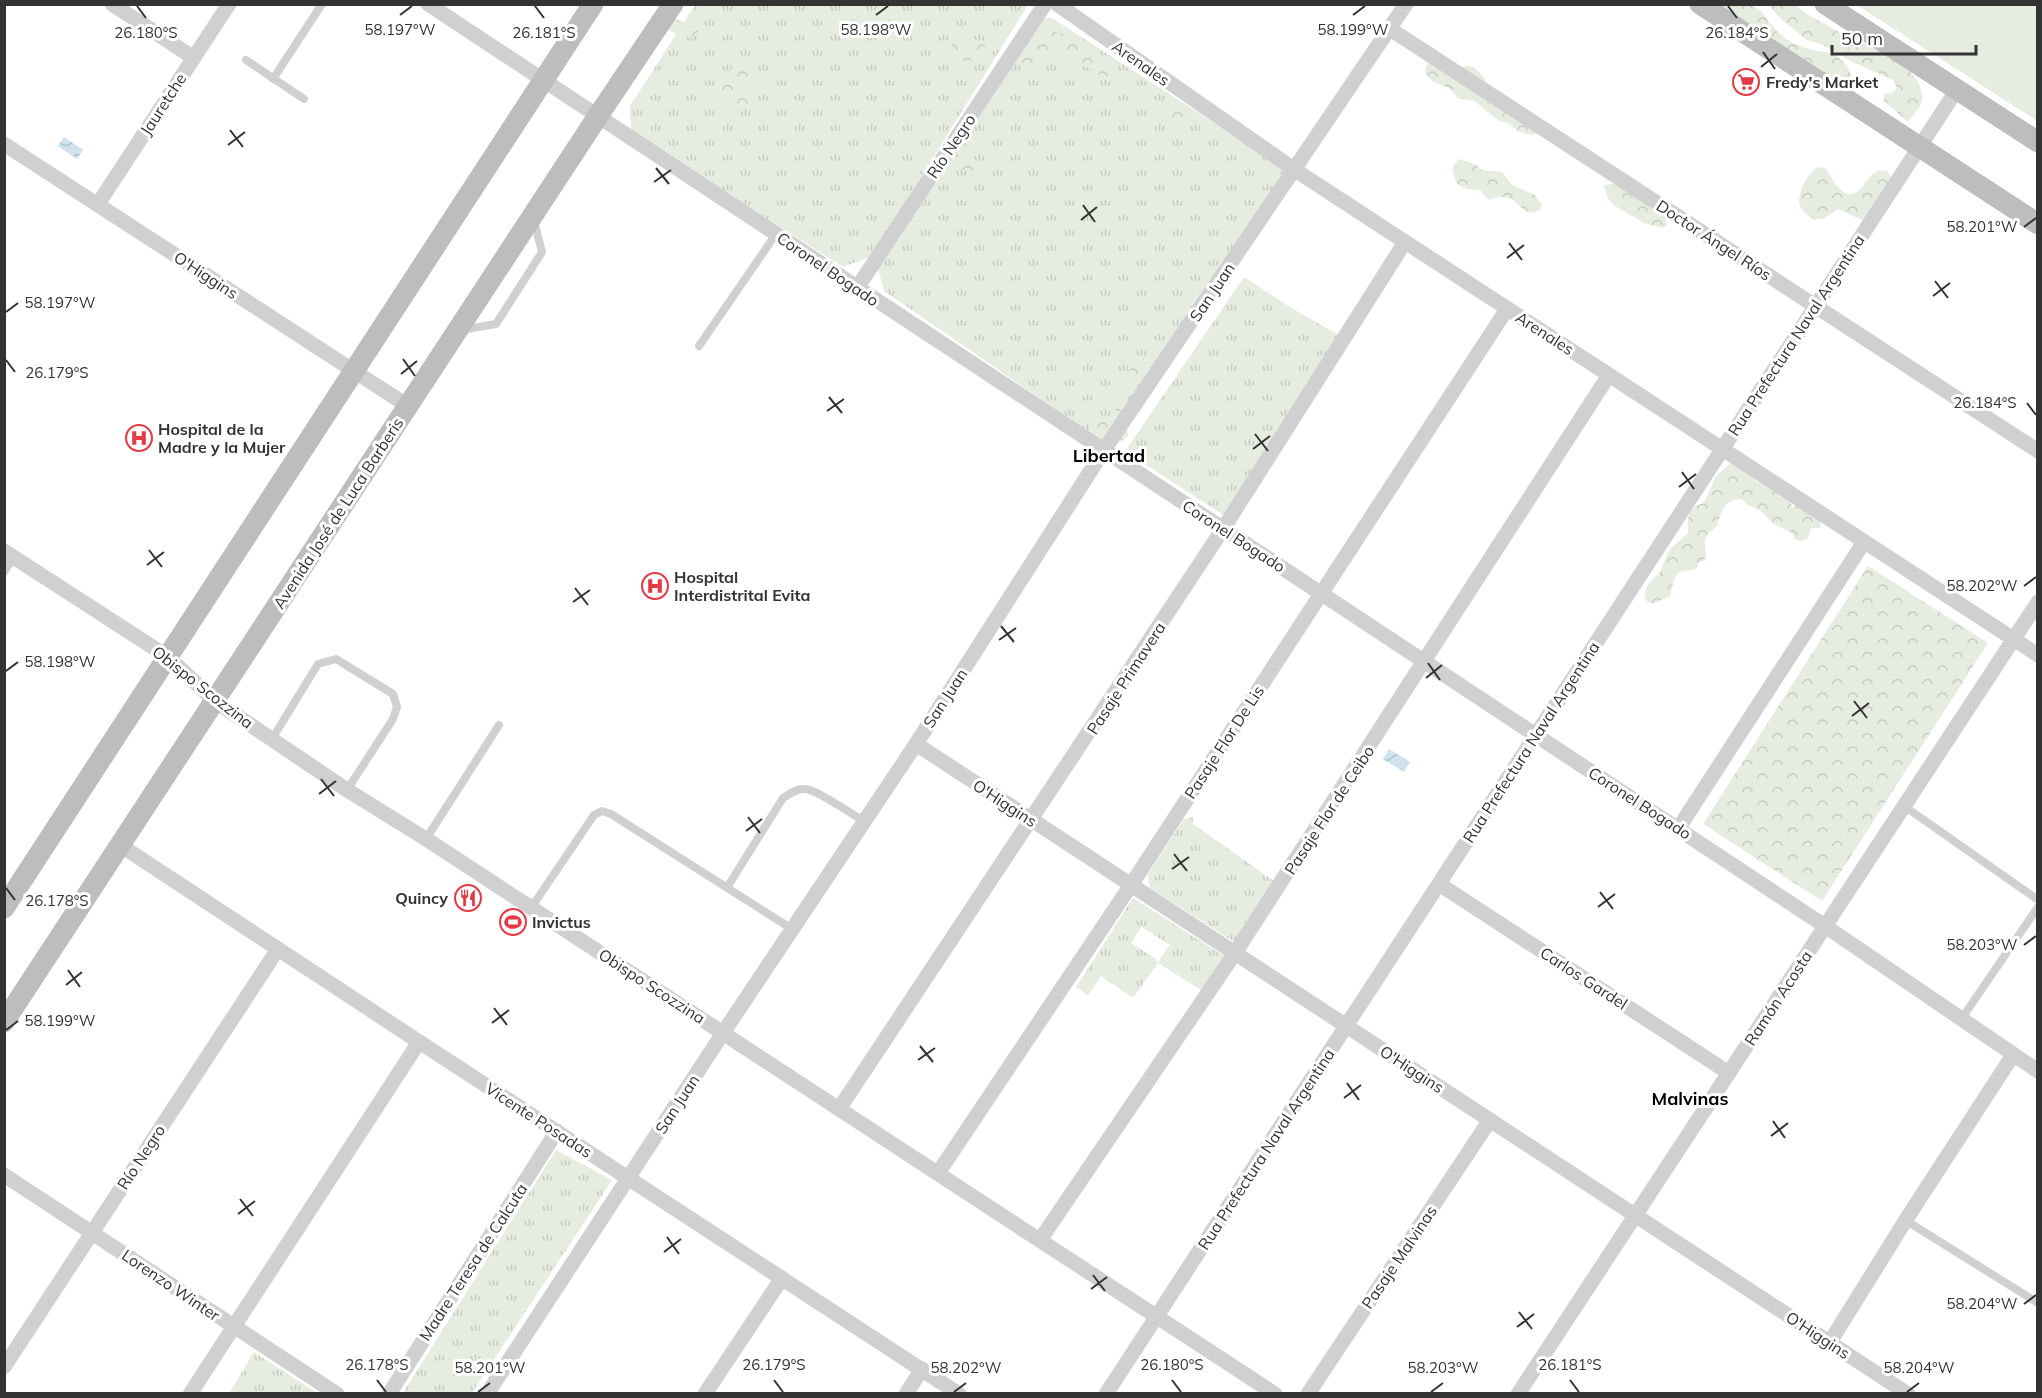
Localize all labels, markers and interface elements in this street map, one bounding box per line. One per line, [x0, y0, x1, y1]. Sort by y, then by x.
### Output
scale bar [1832, 18, 1976, 56]
text: 58.197°W [365, 20, 436, 39]
text: 58.198°W [841, 20, 912, 39]
text: 58.199°W [1318, 20, 1389, 39]
text: 26.180°S [114, 23, 178, 42]
text: 26.181°S [512, 23, 576, 42]
text: 26.184°S [1705, 23, 1769, 42]
text: 50 m [1841, 27, 1883, 50]
street label: Arenales [1108, 36, 1174, 90]
supermarket icon: Fredy's Market [1731, 67, 1761, 97]
street label: Jauretche [136, 69, 190, 139]
place label: Fredy's Market [1766, 72, 1878, 92]
street label: Río Negro [922, 110, 980, 182]
street label: Doctor Ángel Ríos [1653, 195, 1775, 285]
text: 58.201°W [1947, 217, 2018, 236]
street label: Coronel Bogado [773, 228, 883, 310]
street label: Rua Prefectura Naval Argentina [1723, 231, 1869, 439]
street label: O'Higgins [170, 247, 242, 303]
street label: San Juan [1185, 259, 1239, 325]
text: 58.197°W [25, 293, 96, 312]
street label: Arenales [1512, 307, 1578, 359]
text: 26.179°S [25, 363, 89, 382]
text: 26.184°S [1953, 393, 2017, 412]
street label: Avenida José de Luca Barberis [269, 413, 407, 612]
place label: Hospital de la Madre y la Mujer [158, 419, 286, 457]
hospital icon: Hospital de la Madre y la Mujer [124, 423, 154, 453]
district label: Libertad [1073, 444, 1145, 467]
street label: Coronel Bogado [1179, 495, 1289, 577]
place label: Hospital Interdistrital Evita [674, 567, 810, 605]
hospital icon: Hospital Interdistrital Evita [640, 571, 670, 601]
text: 58.202°W [1947, 576, 2018, 595]
street label: Pasaje Primavera [1082, 618, 1170, 738]
street label: Rua Prefectura Naval Argentina [1458, 638, 1604, 846]
street label: Obispo Scozzina [148, 641, 258, 733]
text: 58.198°W [25, 652, 96, 671]
street label: San Juan [918, 665, 972, 731]
street label: Pasaje Flor De Lis [1180, 682, 1268, 802]
street label: Pasaje Flor de Ceibo [1280, 742, 1378, 878]
street label: Coronel Bogado [1585, 762, 1695, 844]
street label: O'Higgins [969, 775, 1041, 831]
restaurant icon: Quincy [453, 883, 483, 913]
place label: Quincy [395, 888, 448, 908]
text: 26.178°S [25, 891, 89, 910]
sports icon: Invictus [498, 907, 528, 937]
place label: Invictus [532, 912, 591, 932]
text: 58.203°W [1947, 935, 2018, 954]
street label: Carlos Gardel [1537, 942, 1631, 1014]
street label: Obispo Scozzina [595, 944, 709, 1028]
street label: Ramón Acosta [1740, 947, 1816, 1049]
text: 58.199°W [25, 1011, 96, 1030]
street label: O'Higgins [1376, 1041, 1448, 1097]
street label: Rua Prefectura Naval Argentina [1193, 1045, 1339, 1253]
street label: San Juan [650, 1071, 704, 1137]
street label: Vicente Posadas [482, 1078, 596, 1162]
district label: Malvinas [1651, 1087, 1729, 1110]
street label: Río Negro [113, 1121, 169, 1193]
street label: Madre Teresa de Calcuta [415, 1180, 531, 1344]
street label: Pasaje Malvinas [1357, 1202, 1441, 1312]
street label: Lorenzo Winter [118, 1245, 224, 1325]
text: 58.204°W [1947, 1294, 2018, 1313]
street label: O'Higgins [1782, 1307, 1854, 1363]
text: 26.178°S [345, 1355, 409, 1374]
text: 26.179°S [742, 1355, 806, 1374]
text: 26.180°S [1140, 1355, 1204, 1374]
text: 26.181°S [1538, 1355, 1602, 1374]
text: 58.201°W [455, 1358, 526, 1377]
text: 58.202°W [931, 1358, 1002, 1377]
text: 58.203°W [1408, 1358, 1479, 1377]
text: 58.204°W [1884, 1358, 1955, 1377]

